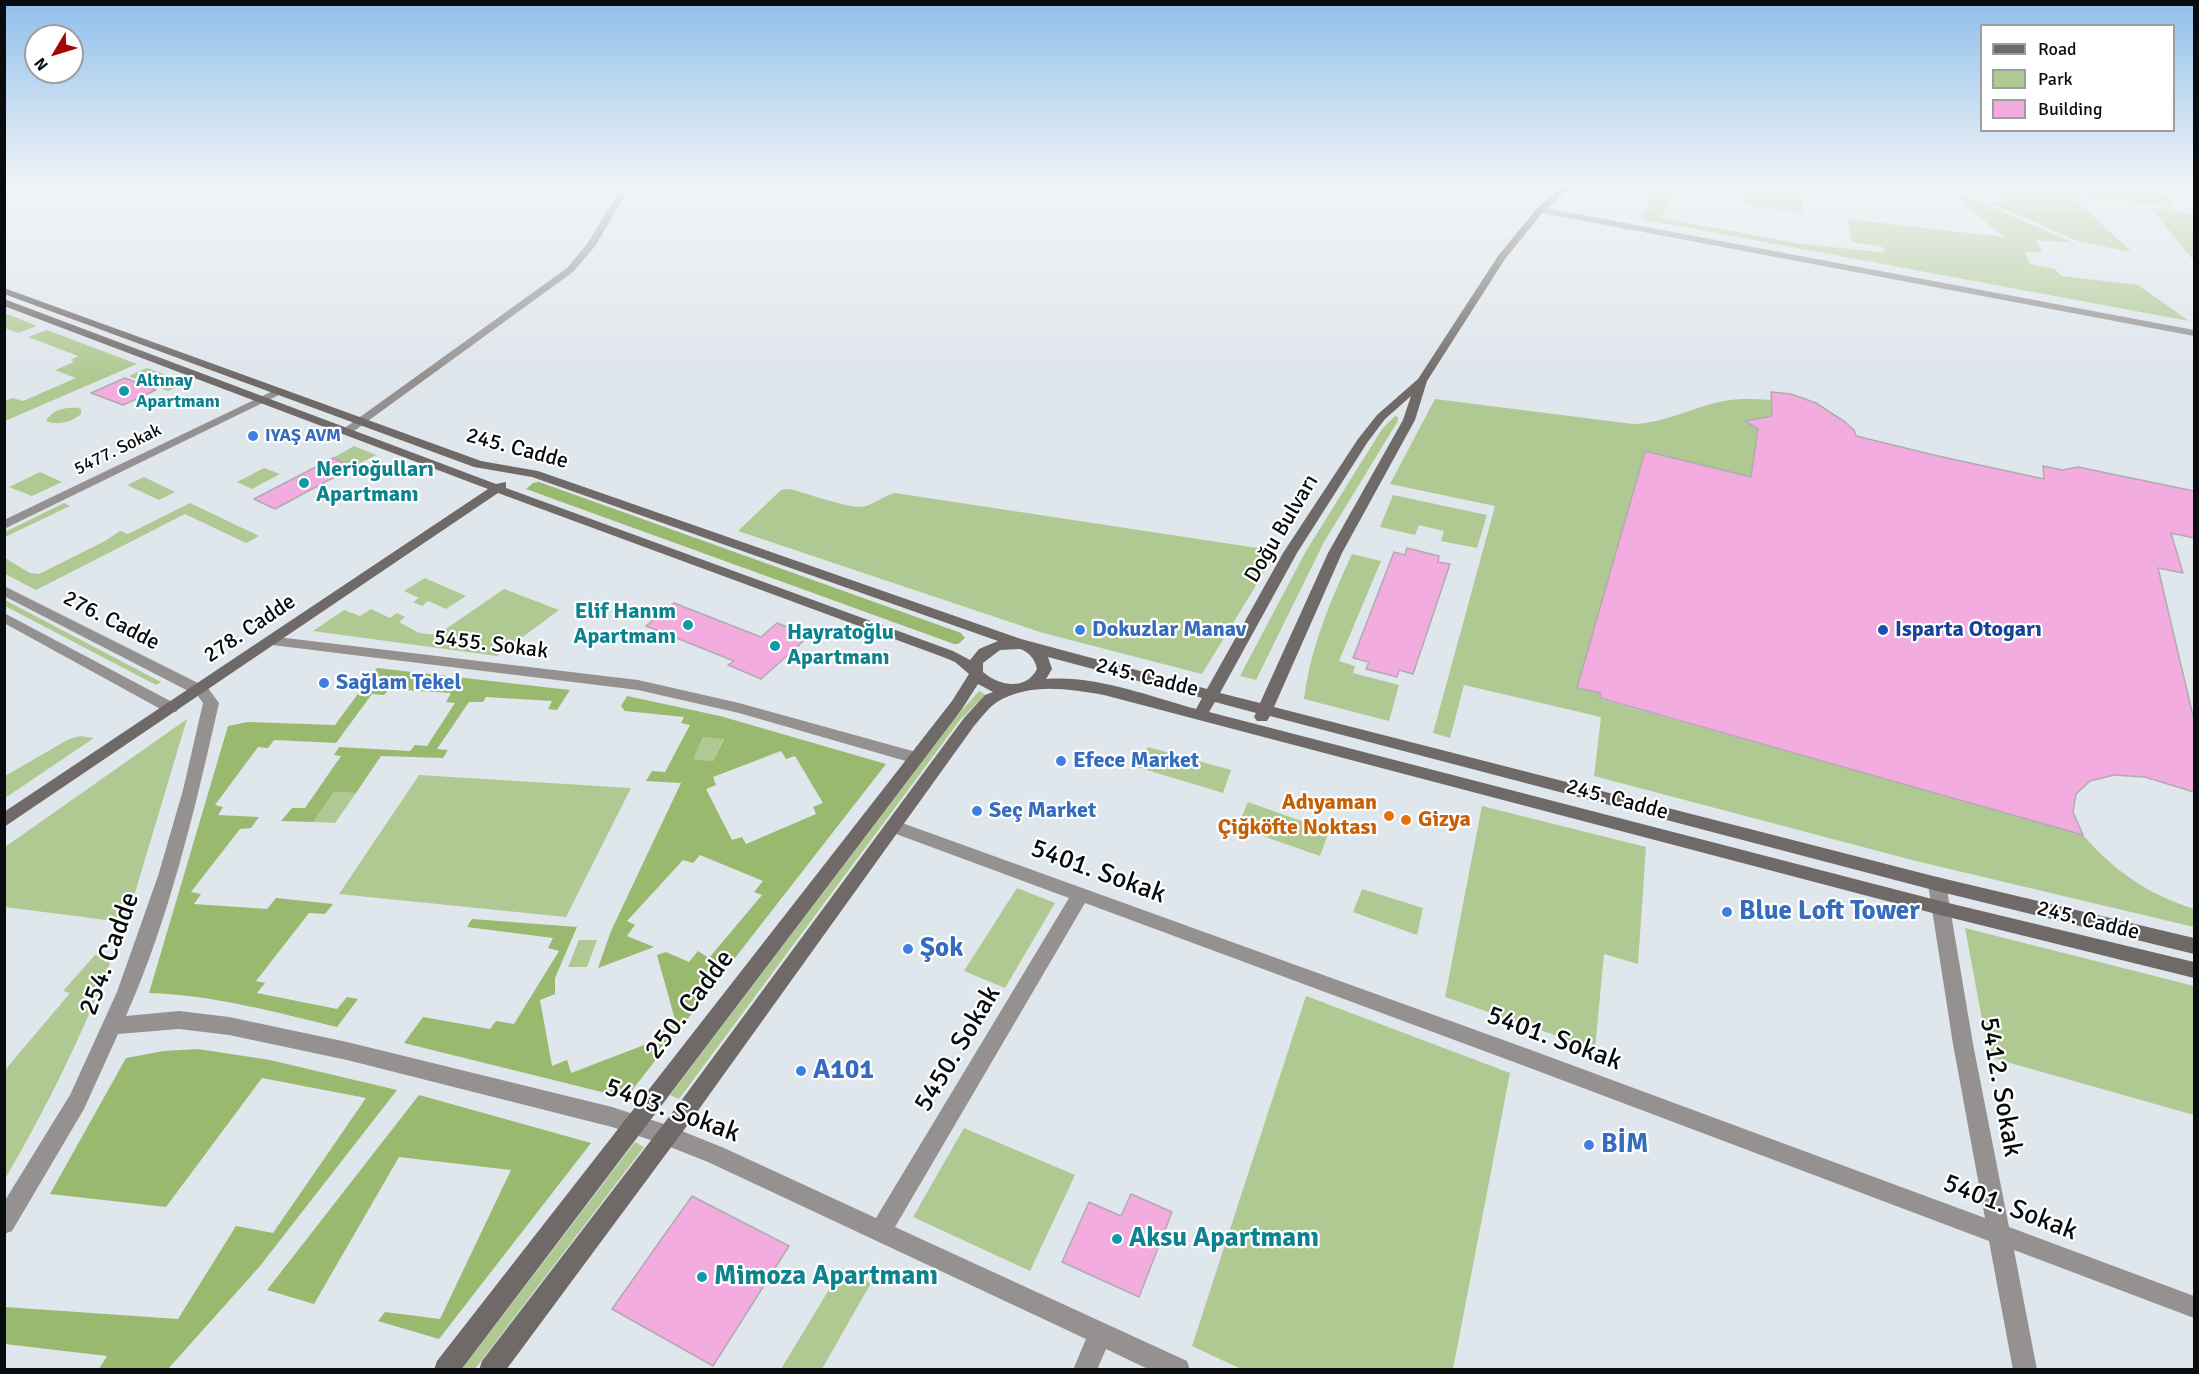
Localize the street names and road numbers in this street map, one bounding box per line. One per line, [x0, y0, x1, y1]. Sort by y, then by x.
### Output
street label: 5477. Sokak [71, 420, 165, 480]
street label: 245. Cadde [463, 423, 571, 475]
street label: Doğu Bulvarı [1239, 470, 1325, 588]
street label: 276. Cadde [58, 585, 164, 657]
street label: 278. Cadde [199, 589, 301, 669]
street label: 5455. Sokak [432, 625, 550, 665]
street label: 245. Cadde [1093, 653, 1201, 703]
street label: 245. Cadde [1563, 774, 1671, 826]
street label: 5401. Sokak [1026, 833, 1170, 911]
street label: 254. Cadde [73, 888, 147, 1020]
street label: 245. Cadde [2034, 896, 2142, 946]
street label: 250. Cadde [638, 944, 742, 1066]
street label: 5450. Sokak [908, 980, 1008, 1118]
street label: 5401. Sokak [1482, 1000, 1626, 1078]
street label: 5412. Sokak [1972, 1015, 2028, 1159]
street label: 5403. Sokak [600, 1072, 744, 1150]
street label: 5401. Sokak [1938, 1168, 2082, 1248]

